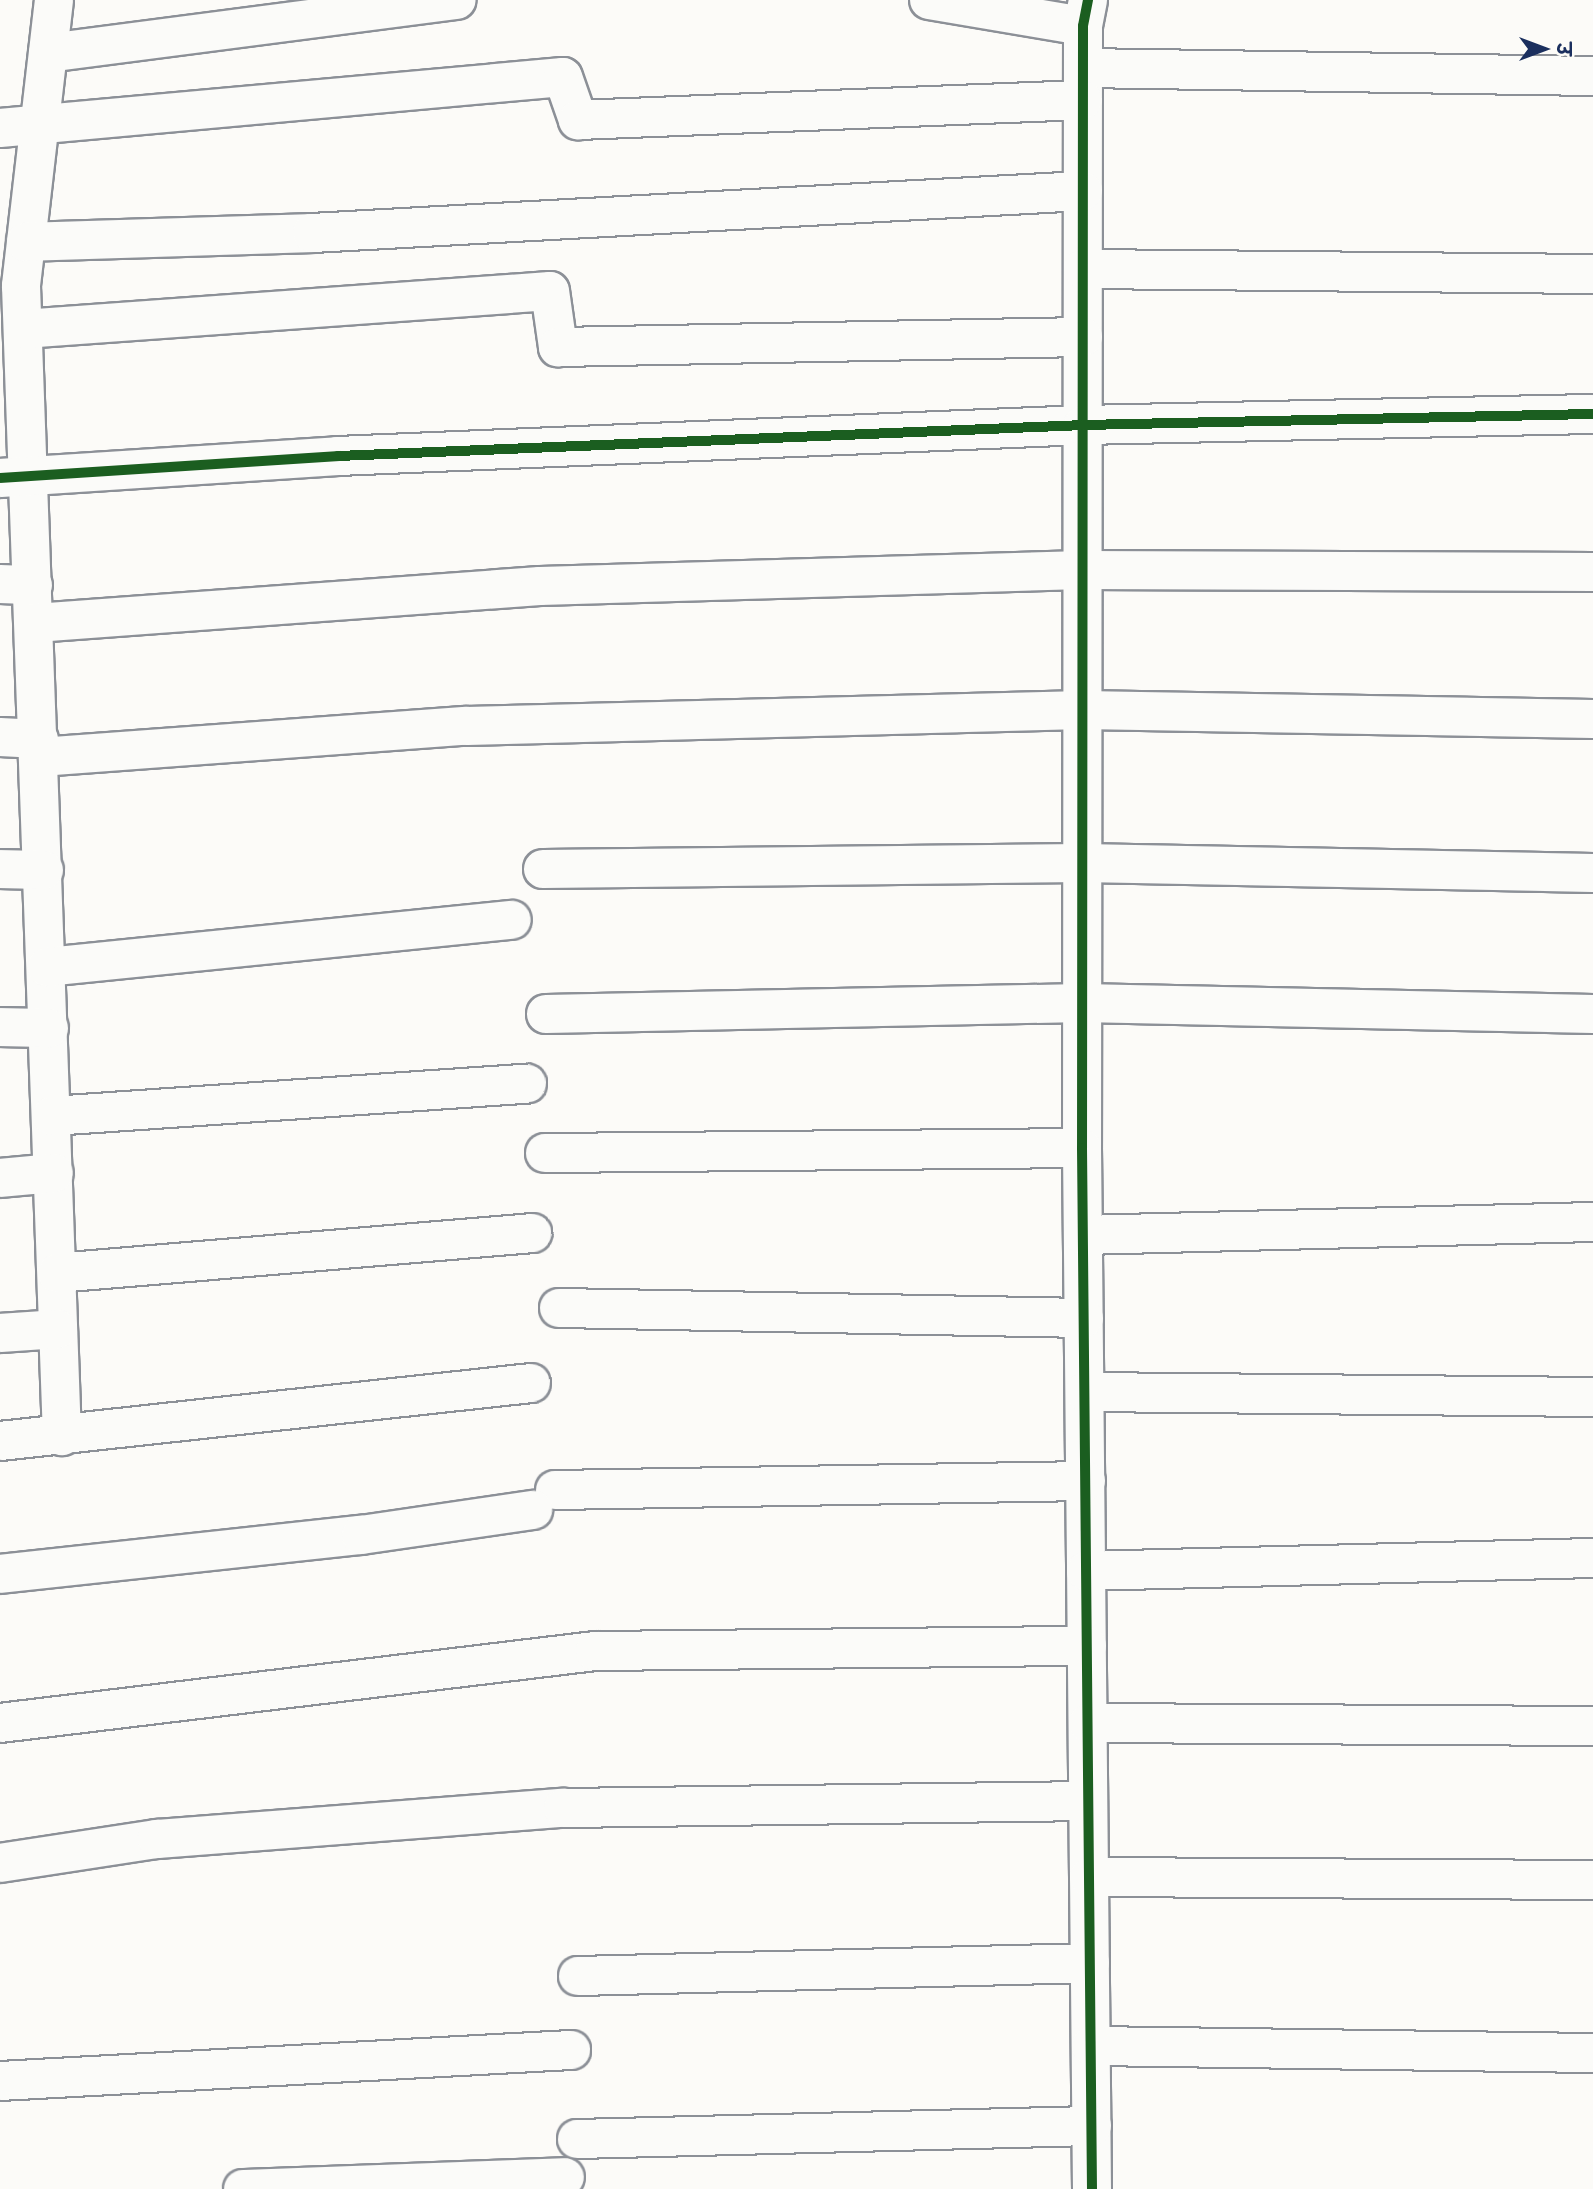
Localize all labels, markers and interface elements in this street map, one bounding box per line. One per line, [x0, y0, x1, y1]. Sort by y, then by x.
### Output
north arrow [1509, 14, 1579, 84]
text: उ [1551, 43, 1579, 55]

